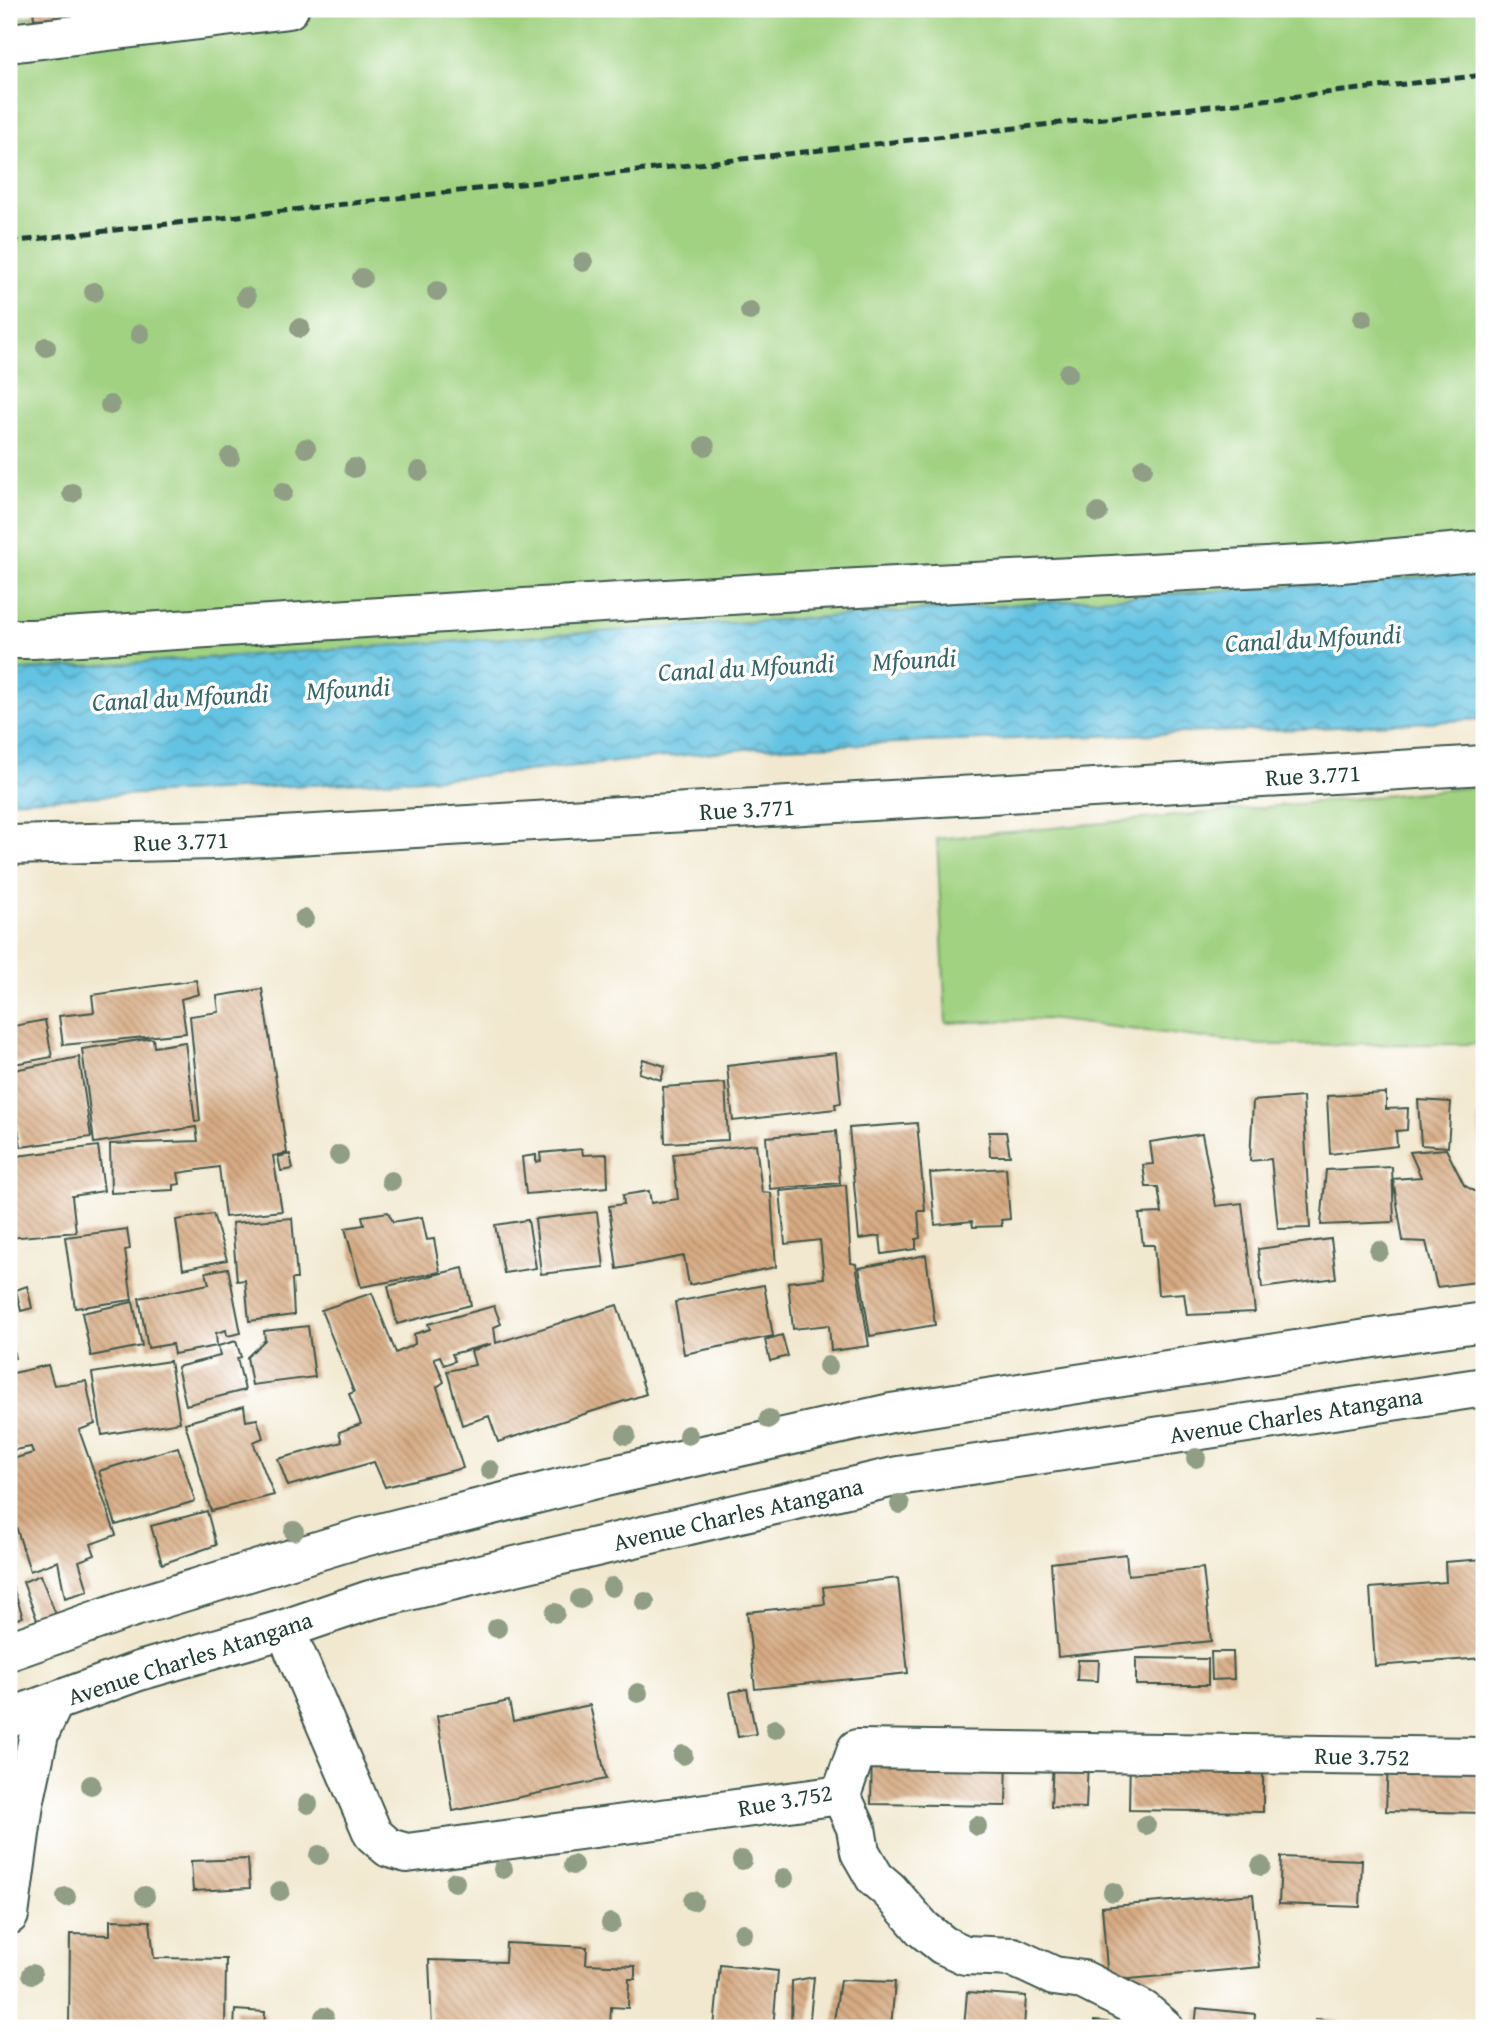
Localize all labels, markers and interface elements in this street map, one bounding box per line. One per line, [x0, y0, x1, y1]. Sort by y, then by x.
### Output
water label: Canal du Mfoundi [1224, 614, 1402, 662]
water label: Mfoundi [871, 637, 957, 681]
water label: Canal du Mfoundi [657, 643, 835, 691]
water label: Mfoundi [305, 666, 391, 710]
water label: Canal du Mfoundi [91, 673, 269, 721]
street label: Rue 3.771 [1264, 755, 1362, 795]
street label: Rue 3.771 [698, 789, 796, 829]
street label: Rue 3.771 [133, 822, 229, 860]
street label: Avenue Charles Atangana [1167, 1378, 1426, 1452]
street label: Avenue Charles Atangana [610, 1468, 867, 1560]
street label: Avenue Charles Atangana [63, 1602, 318, 1714]
street label: Rue 3.752 [1314, 1738, 1410, 1774]
street label: Rue 3.752 [735, 1774, 835, 1826]

